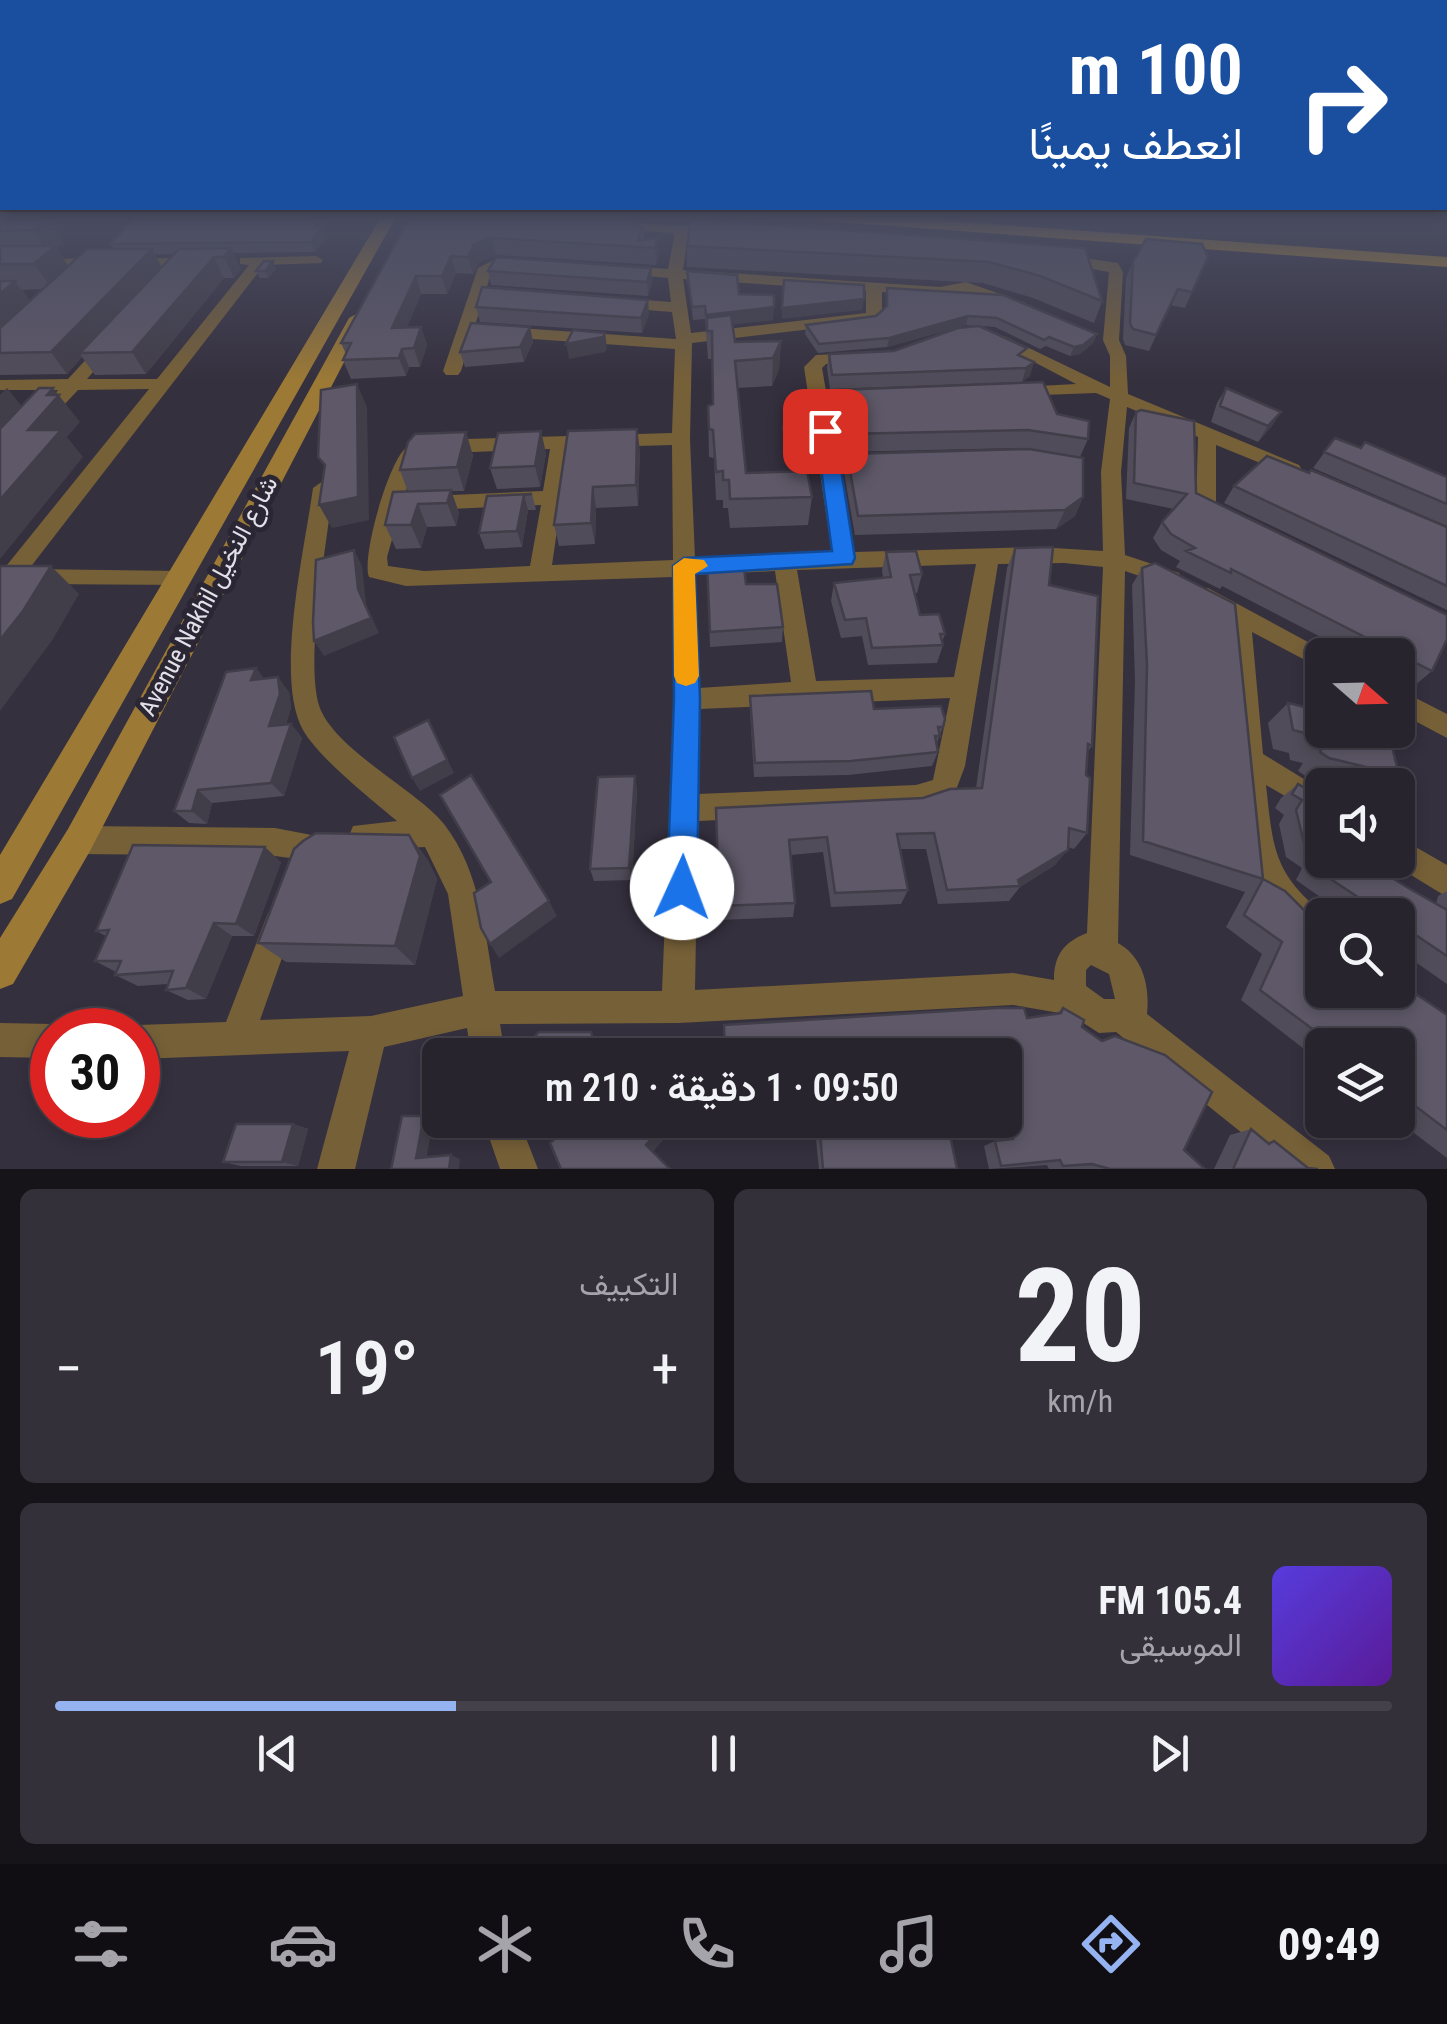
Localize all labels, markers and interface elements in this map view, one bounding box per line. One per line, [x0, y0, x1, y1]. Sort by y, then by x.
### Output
text: 100 m [1069, 29, 1243, 111]
icon: right [1278, 40, 1408, 170]
text: انعطف يمينًا [1028, 117, 1243, 170]
pin [783, 389, 868, 474]
icon: arrive [798, 404, 853, 459]
street label: Avenue Nakhil شارع النخيل [133, 471, 285, 722]
north arrow [1305, 638, 1415, 748]
map controls [1305, 638, 1415, 1138]
button: sound [1305, 768, 1415, 878]
position arrow [630, 836, 734, 940]
button: search [1305, 898, 1415, 1008]
speed limit sign: 30 [30, 1008, 160, 1138]
button: layers [1305, 1028, 1415, 1138]
text: 09:50 · 1 دقيقة · 210 m [545, 1066, 899, 1110]
text: 20 [1015, 1240, 1146, 1393]
text: التكييف [579, 1265, 679, 1303]
text: 19° [315, 1324, 419, 1412]
text: − [55, 1337, 83, 1401]
text: + [651, 1337, 679, 1401]
text: km/h [1047, 1382, 1113, 1420]
text: 105.4 FM [1098, 1579, 1242, 1623]
text: الموسيقى [1119, 1626, 1242, 1664]
icon: previous [250, 1726, 305, 1781]
icon: pause [696, 1726, 751, 1781]
icon: next [1142, 1726, 1197, 1781]
icon: filters [66, 1909, 136, 1979]
icon: car [268, 1909, 338, 1979]
icon: climate [470, 1909, 540, 1979]
icon: phone [672, 1909, 742, 1979]
icon: music [874, 1909, 944, 1979]
icon: directions [1076, 1909, 1146, 1979]
text: 09:49 [1278, 1918, 1381, 1971]

